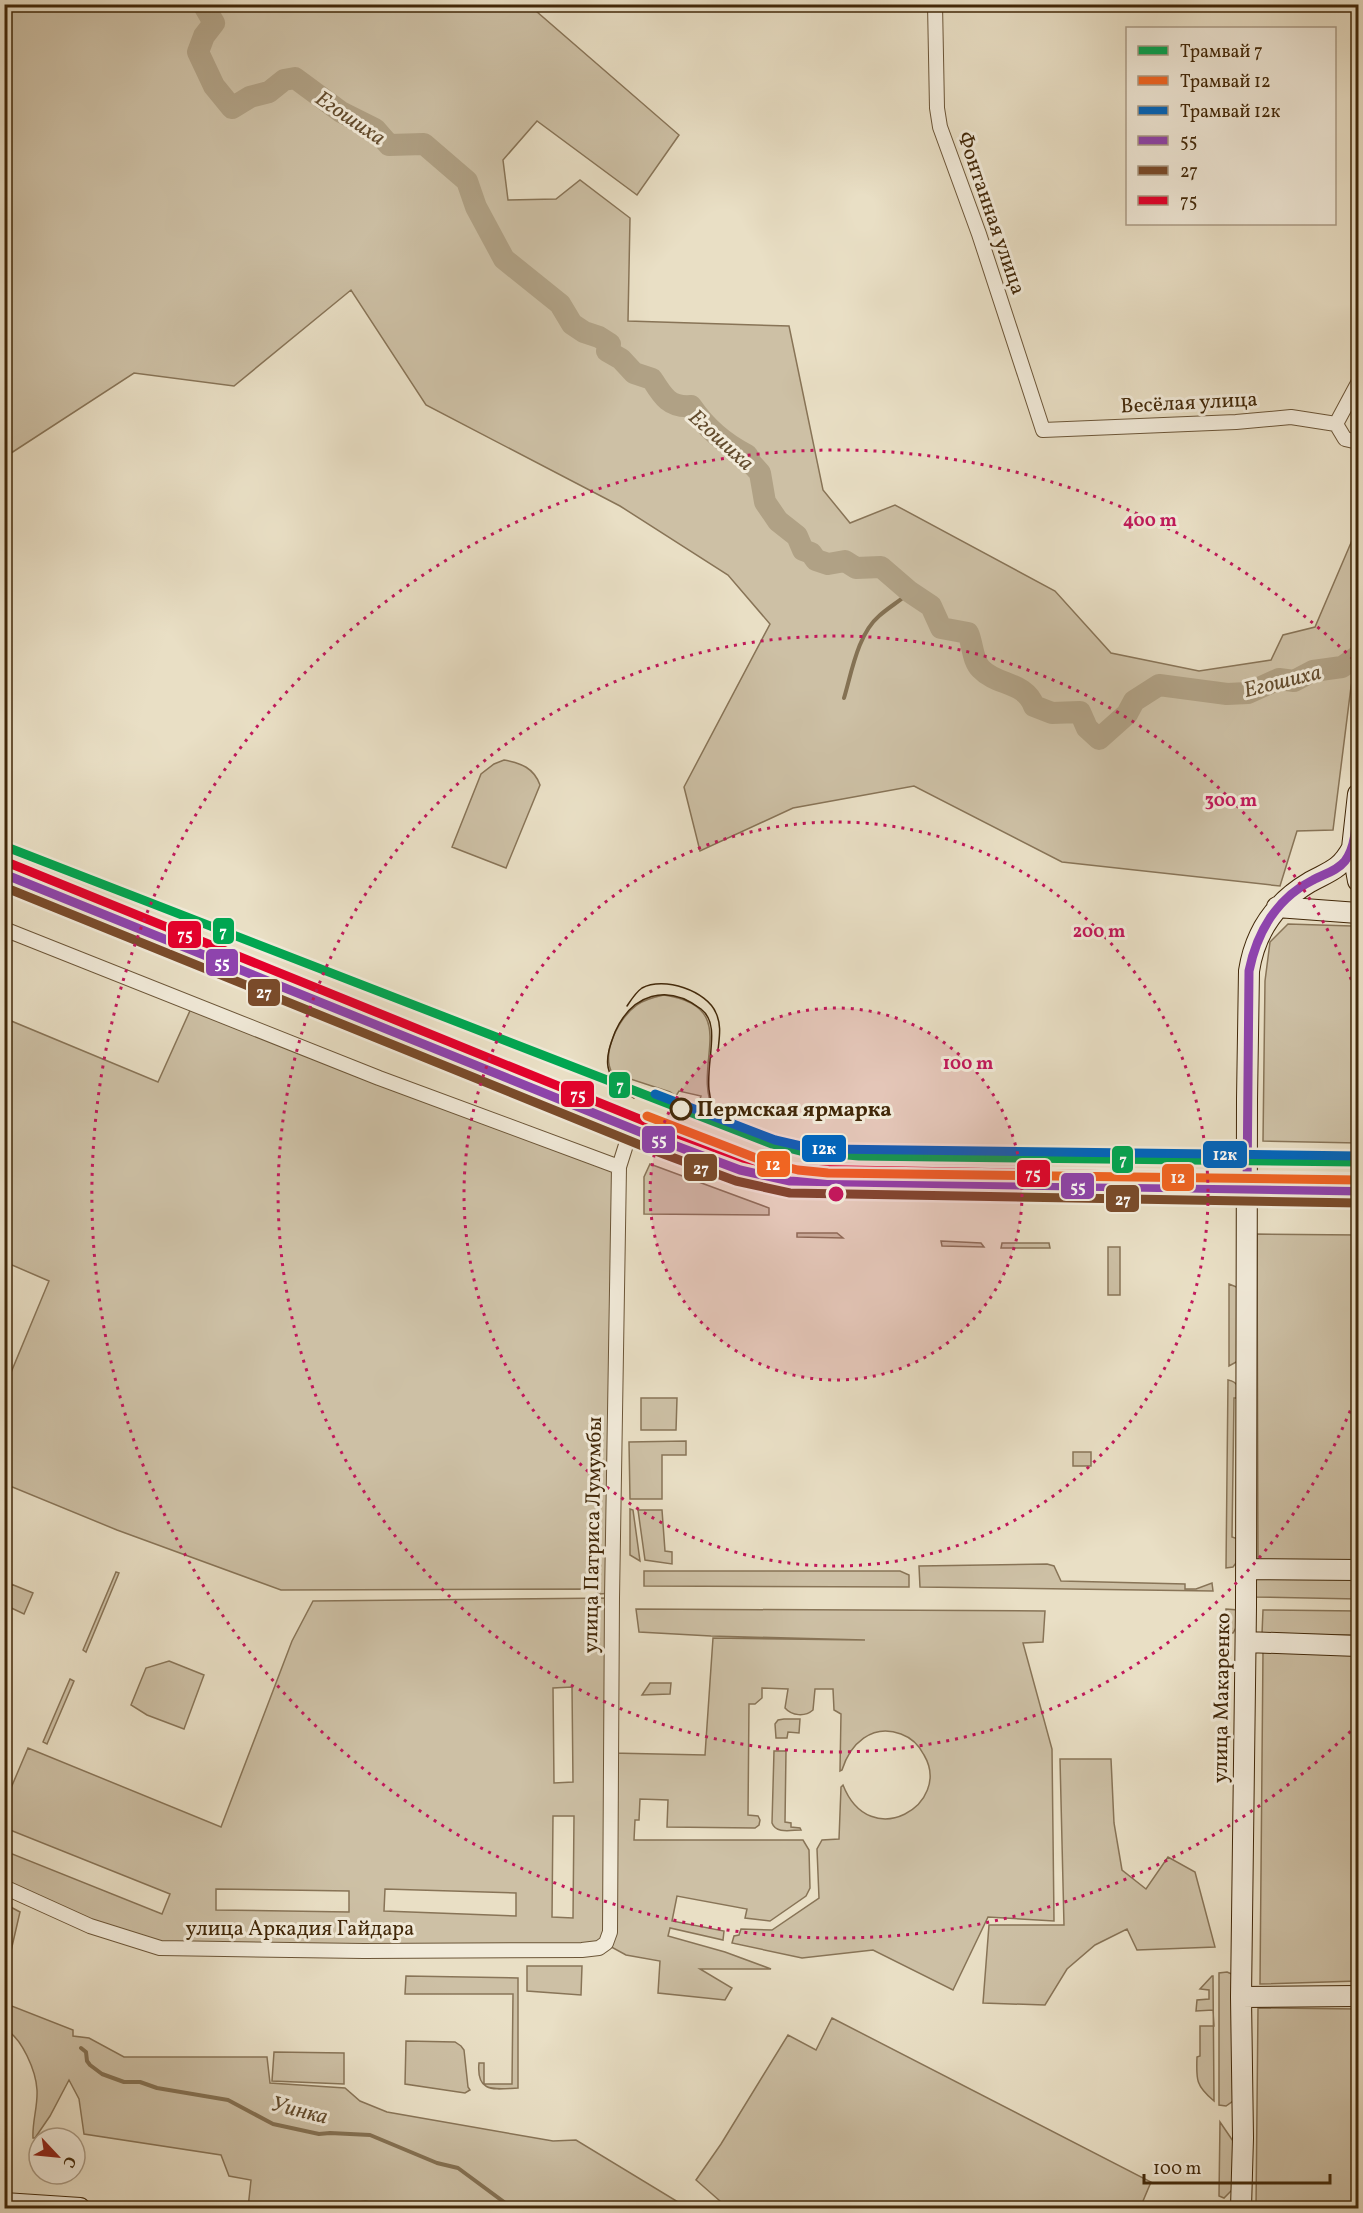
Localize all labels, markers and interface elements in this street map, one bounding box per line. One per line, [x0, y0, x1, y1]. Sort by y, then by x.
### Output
legend [1126, 27, 1336, 225]
text: Трамвай 7 [1180, 40, 1263, 65]
text: Трамвай 12 [1180, 70, 1271, 95]
water label: Егошиха [308, 84, 391, 154]
text: Трамвай 12к [1180, 100, 1281, 125]
street label: Фонтанная улица [949, 128, 1032, 299]
text: 55 [1180, 130, 1197, 155]
text: 27 [1180, 160, 1198, 185]
text: 75 [1180, 190, 1197, 215]
street label: Весёлая улица [1120, 385, 1258, 422]
water label: Егошиха [681, 403, 760, 479]
text: 400 m [1123, 509, 1177, 534]
water label: Егошиха [1240, 658, 1325, 707]
text: 300 m [1205, 789, 1257, 814]
line badge: 7 [212, 917, 235, 945]
line badge: 75 [167, 920, 202, 949]
text: 200 m [1073, 920, 1125, 945]
text: 7 [219, 922, 227, 944]
text: 75 [177, 925, 193, 947]
line badge: 55 [205, 948, 239, 977]
text: 55 [214, 953, 230, 975]
line badge: 27 [247, 978, 281, 1007]
text: 27 [256, 983, 272, 1005]
text: 100 m [943, 1052, 993, 1077]
line badge: 7 [608, 1071, 631, 1099]
text: 7 [616, 1076, 624, 1098]
line badge: 75 [560, 1080, 595, 1108]
text: 75 [570, 1085, 586, 1107]
place label: Пермская ярмарка [697, 1096, 892, 1125]
marker: Пермская ярмарка [670, 1098, 692, 1120]
line badge: 55 [641, 1125, 676, 1154]
text: 55 [651, 1130, 667, 1152]
line badge: 12к [801, 1134, 847, 1163]
text: 12к [812, 1139, 837, 1161]
line badge: 12к [1202, 1140, 1248, 1169]
line badge: 7 [1111, 1145, 1134, 1174]
text: 12к [1213, 1145, 1238, 1167]
line badge: 12 [756, 1150, 791, 1178]
text: 7 [1119, 1150, 1127, 1172]
line badge: 27 [683, 1153, 718, 1182]
text: 12 [766, 1155, 780, 1177]
text: 27 [693, 1159, 709, 1181]
line badge: 75 [1016, 1159, 1051, 1188]
line badge: 12 [1161, 1163, 1195, 1192]
text: 75 [1025, 1164, 1041, 1186]
text: 12 [1171, 1168, 1185, 1190]
line badge: 55 [1060, 1172, 1095, 1200]
text: 55 [1070, 1177, 1086, 1199]
centre of rings [826, 1184, 846, 1204]
line badge: 27 [1105, 1184, 1140, 1213]
text: 27 [1115, 1190, 1131, 1212]
street label: улица Патриса Лумумбы [577, 1416, 610, 1654]
street label: улица Макаренко [1207, 1613, 1238, 1784]
street label: улица Аркадия Гайдара [186, 1915, 414, 1944]
water label: Уинка [268, 2089, 331, 2133]
north arrow [27, 2126, 87, 2186]
scale bar [1144, 2147, 1330, 2185]
text: С [57, 2152, 81, 2171]
text: 100 m [1153, 2157, 1202, 2182]

